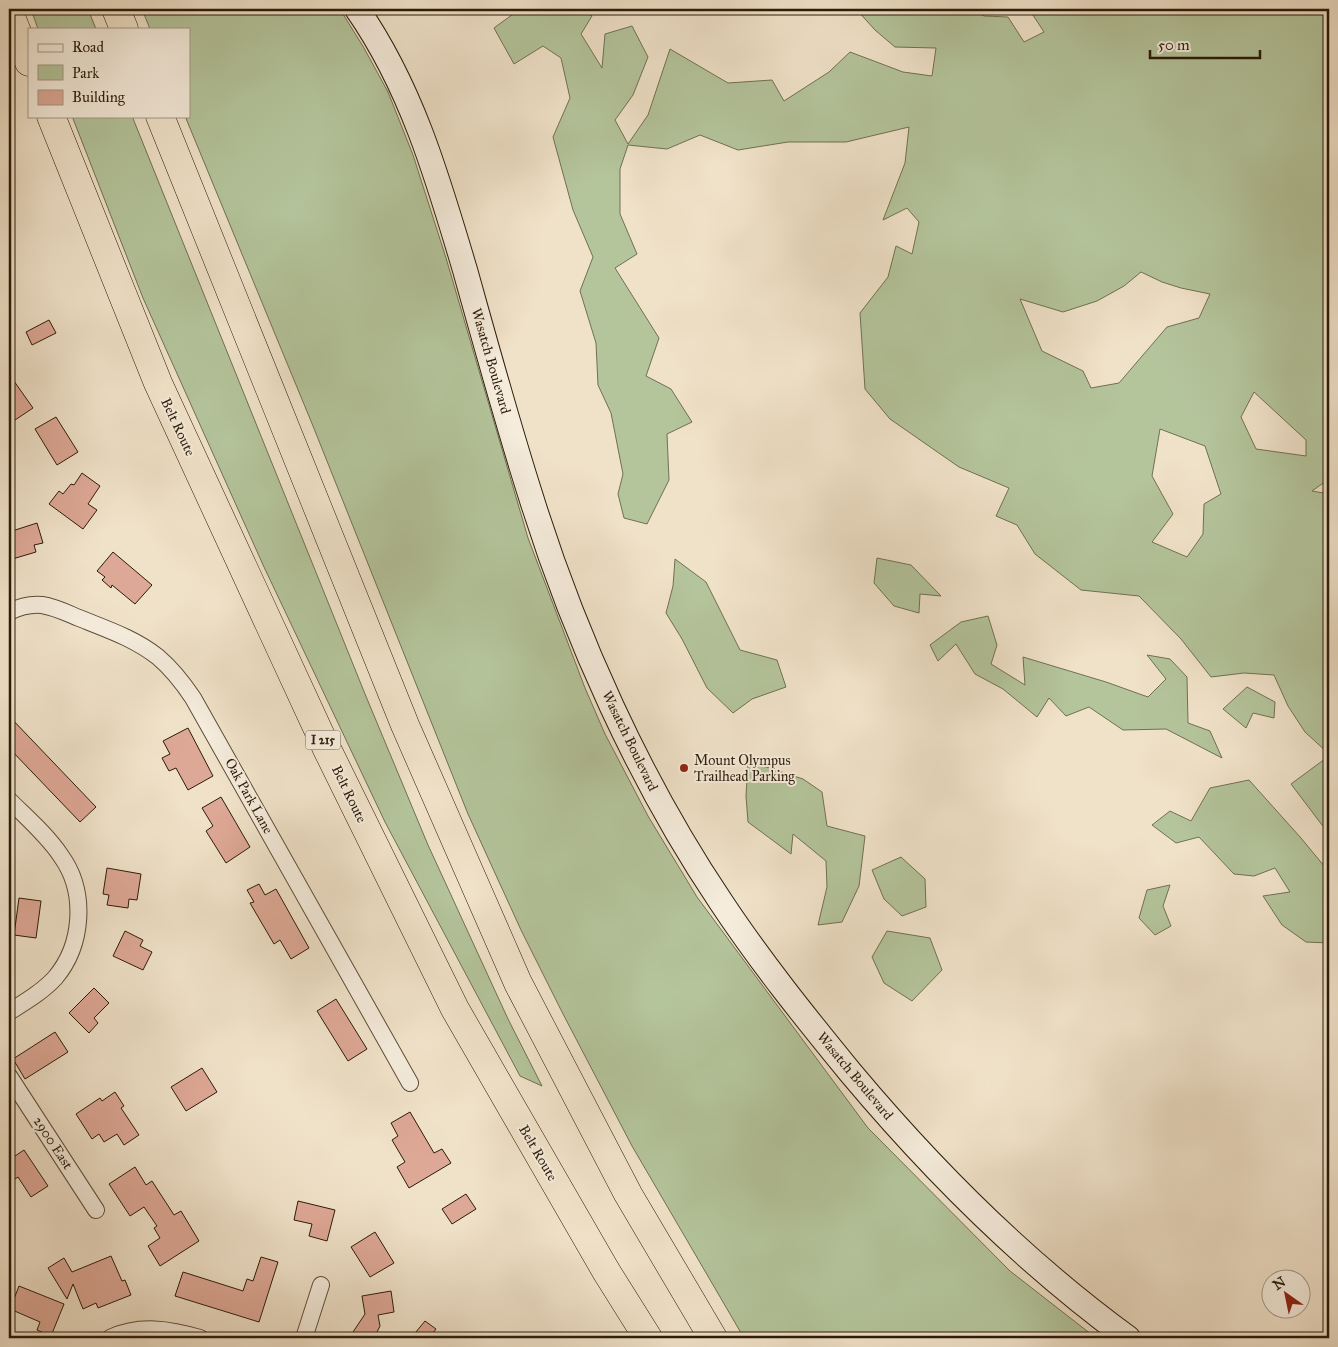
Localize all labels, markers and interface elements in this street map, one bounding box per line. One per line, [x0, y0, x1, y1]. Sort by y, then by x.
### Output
legend [28, 28, 190, 118]
scale bar [1150, 28, 1260, 60]
text: 50 m [1158, 36, 1190, 54]
text: Road [72, 38, 104, 56]
text: Park [72, 64, 99, 82]
text: Building [72, 88, 126, 106]
street label: Wasatch Boulevard [468, 306, 514, 416]
street label: Belt Route [157, 395, 199, 459]
street label: Wasatch Boulevard [598, 688, 662, 794]
road number: I 215 [306, 730, 340, 750]
place label: Mount Olympus Trailhead Parking [694, 752, 795, 785]
street label: Oak Park Lane [221, 755, 277, 837]
street label: Belt Route [328, 762, 370, 826]
marker: Mount Olympus Trailhead Parking [678, 762, 690, 774]
street label: Wasatch Boulevard [813, 1029, 897, 1123]
street label: 2900 East [30, 1113, 76, 1173]
street label: Belt Route [515, 1122, 561, 1184]
north arrow [1260, 1270, 1310, 1320]
text: N [1270, 1273, 1289, 1294]

